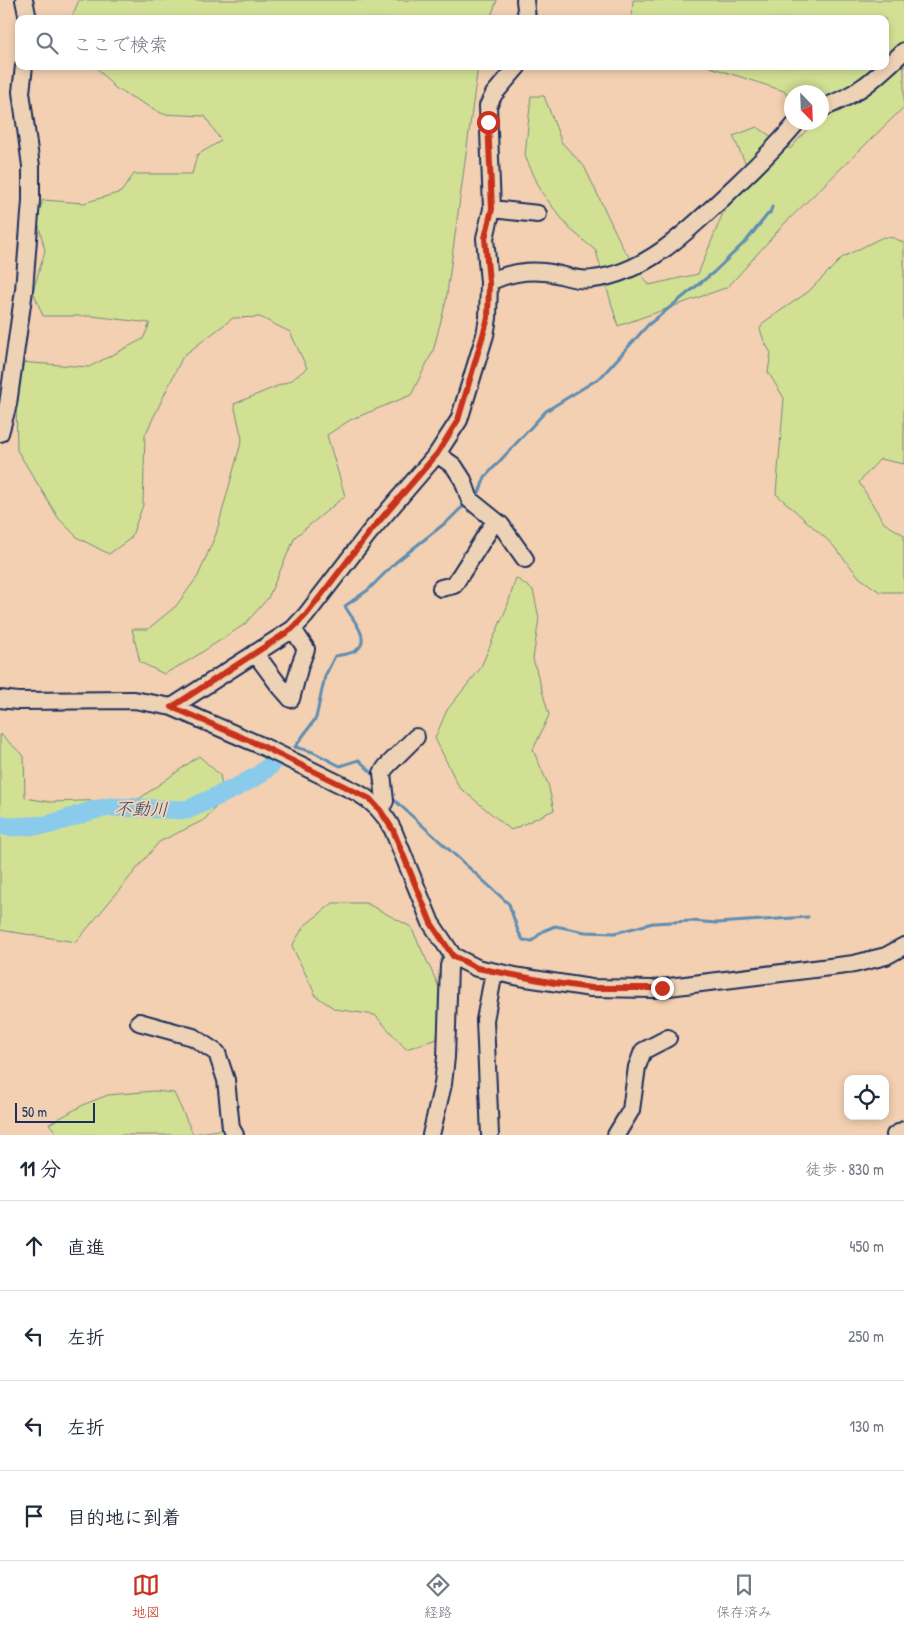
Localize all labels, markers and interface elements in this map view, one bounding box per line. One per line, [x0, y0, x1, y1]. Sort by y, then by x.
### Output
search box [15, 15, 889, 70]
icon: search [33, 29, 61, 57]
text: ここで検索 [73, 31, 168, 57]
north arrow [784, 85, 829, 130]
route start [477, 111, 500, 134]
water label: 不動川 [114, 796, 168, 821]
route end [651, 977, 674, 1000]
map controls [844, 1075, 889, 1120]
button: locate [844, 1075, 889, 1120]
scale bar [15, 1100, 95, 1123]
text: 50 m [22, 1102, 47, 1121]
text: 11 分 [20, 1154, 61, 1183]
text: 徒歩 · 830 m [806, 1158, 884, 1180]
icon: ahead [20, 1232, 48, 1260]
text: 直進 [67, 1234, 105, 1260]
text: 450 m [850, 1235, 884, 1257]
icon: left [20, 1322, 48, 1350]
text: 左折 [67, 1324, 105, 1350]
text: 250 m [848, 1325, 884, 1347]
icon: left [20, 1412, 48, 1440]
text: 左折 [67, 1414, 105, 1440]
text: 130 m [849, 1415, 884, 1437]
icon: arrive [20, 1502, 48, 1530]
text: 目的地に到着 [67, 1504, 181, 1530]
tab: 地図 [132, 1571, 160, 1621]
tab: 経路 [424, 1571, 452, 1621]
tab: 保存済み [716, 1571, 772, 1621]

